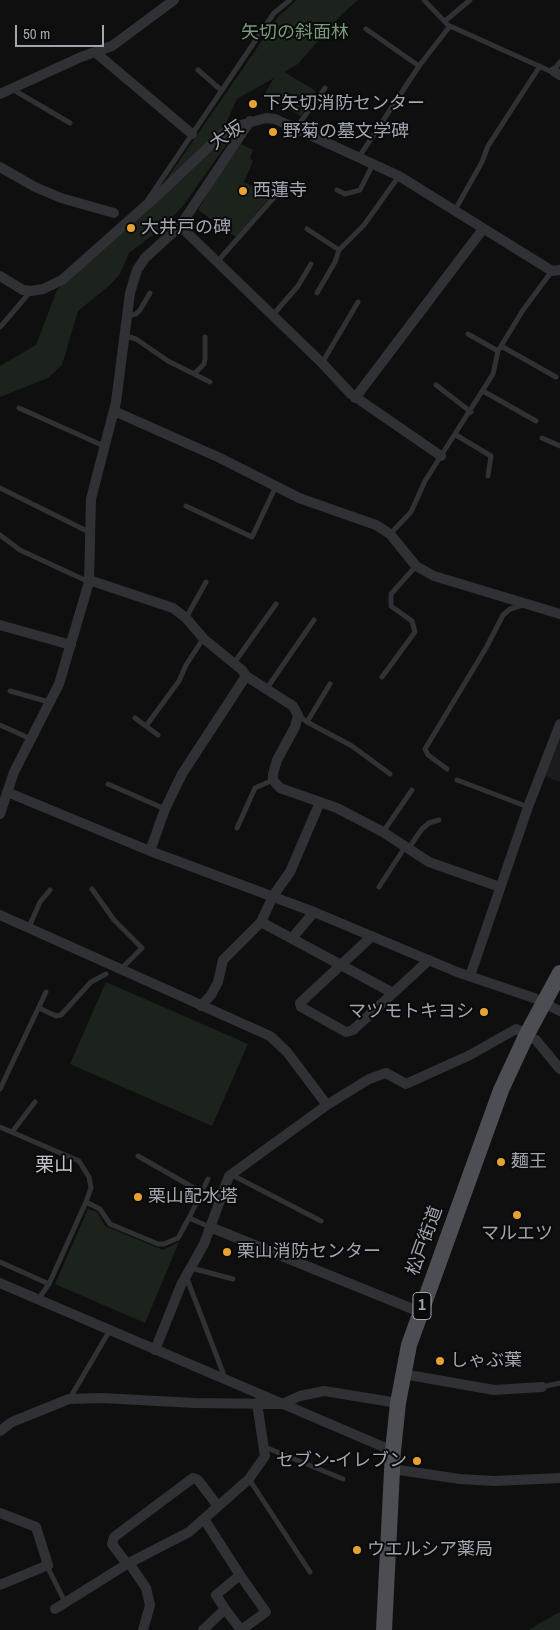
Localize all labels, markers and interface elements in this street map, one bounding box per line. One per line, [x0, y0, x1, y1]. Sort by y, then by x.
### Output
scale bar [18, 15, 106, 47]
park label: 矢切の斜面林 [241, 22, 349, 44]
text: 50 m [23, 23, 50, 44]
place label: 下矢切消防センター [263, 93, 425, 115]
marker: 下矢切消防センター [247, 98, 259, 110]
street label: 大坂 [206, 117, 248, 155]
place label: 野菊の墓文学碑 [283, 121, 409, 143]
marker: 野菊の墓文学碑 [267, 126, 279, 138]
place label: 西蓮寺 [253, 180, 307, 202]
marker: 西蓮寺 [237, 185, 249, 197]
place label: 大井戸の碑 [141, 217, 231, 239]
marker: 大井戸の碑 [125, 222, 137, 234]
place label: マツモトキヨシ [348, 1001, 474, 1023]
marker: マツモトキヨシ [478, 1006, 490, 1018]
place label: 麺王 [511, 1151, 547, 1173]
district label: 栗山 [35, 1155, 73, 1177]
marker: 麺王 [495, 1156, 507, 1168]
place label: 栗山配水塔 [148, 1186, 238, 1208]
marker: 栗山配水塔 [132, 1191, 144, 1203]
street label: 松戸街道 [403, 1203, 447, 1279]
marker: マルエツ [511, 1209, 523, 1221]
place label: マルエツ [481, 1223, 553, 1245]
place label: 栗山消防センター [237, 1241, 381, 1263]
marker: 栗山消防センター [221, 1246, 233, 1258]
road number: 1 [413, 1292, 431, 1320]
place label: しゃぶ葉 [450, 1350, 522, 1372]
marker: しゃぶ葉 [434, 1355, 446, 1367]
place label: セブン-イレブン [276, 1450, 407, 1472]
marker: セブン-イレブン [411, 1455, 423, 1467]
place label: ウエルシア薬局 [367, 1539, 493, 1561]
marker: ウエルシア薬局 [351, 1544, 363, 1556]

